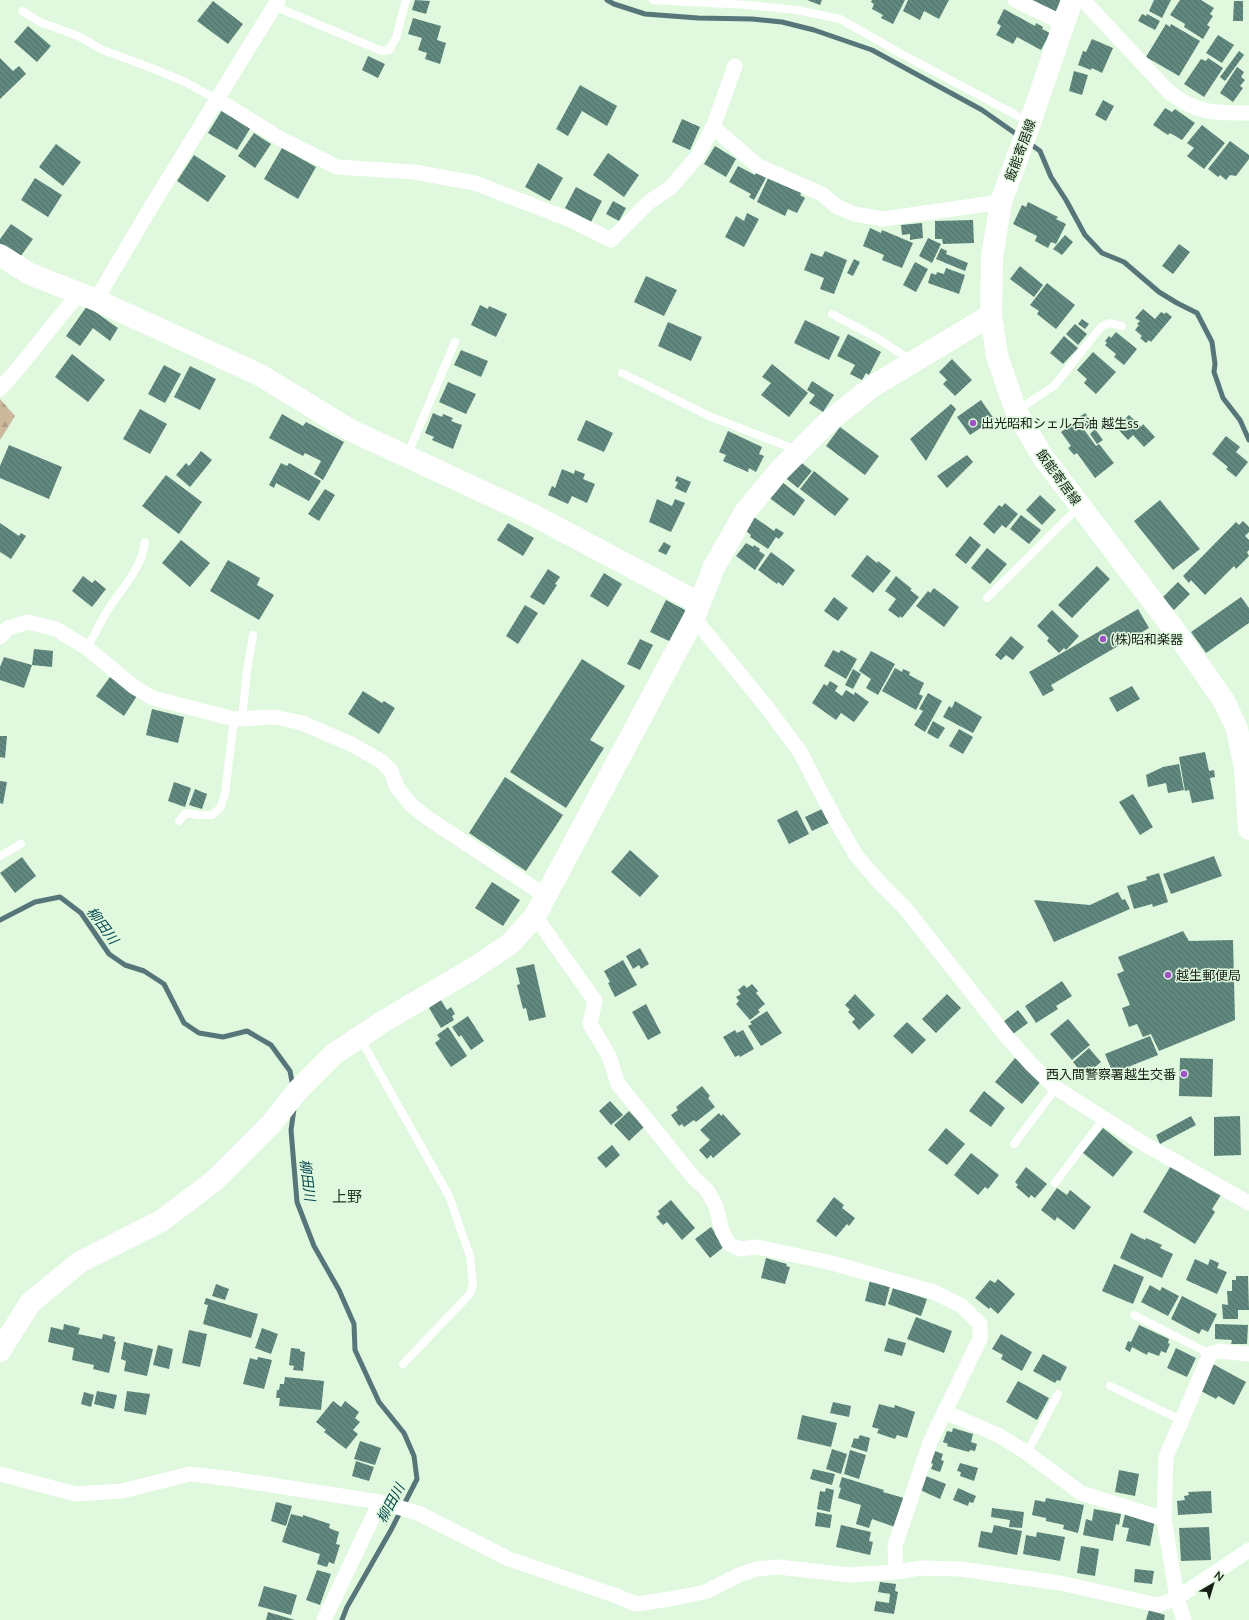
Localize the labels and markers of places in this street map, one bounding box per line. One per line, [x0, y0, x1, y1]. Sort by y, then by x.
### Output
place label: 出光昭和シェル石油 越生ss [981, 415, 1139, 431]
marker: 出光昭和シェル石油 越生ss [968, 418, 978, 428]
place label: (株)昭和楽器 [1111, 631, 1183, 647]
marker: (株)昭和楽器 [1098, 634, 1108, 644]
place label: 越生郵便局 [1176, 967, 1241, 983]
marker: 越生郵便局 [1163, 970, 1173, 980]
place label: 西入間警察署越生交番 [1046, 1066, 1176, 1082]
marker: 西入間警察署越生交番 [1179, 1069, 1189, 1079]

